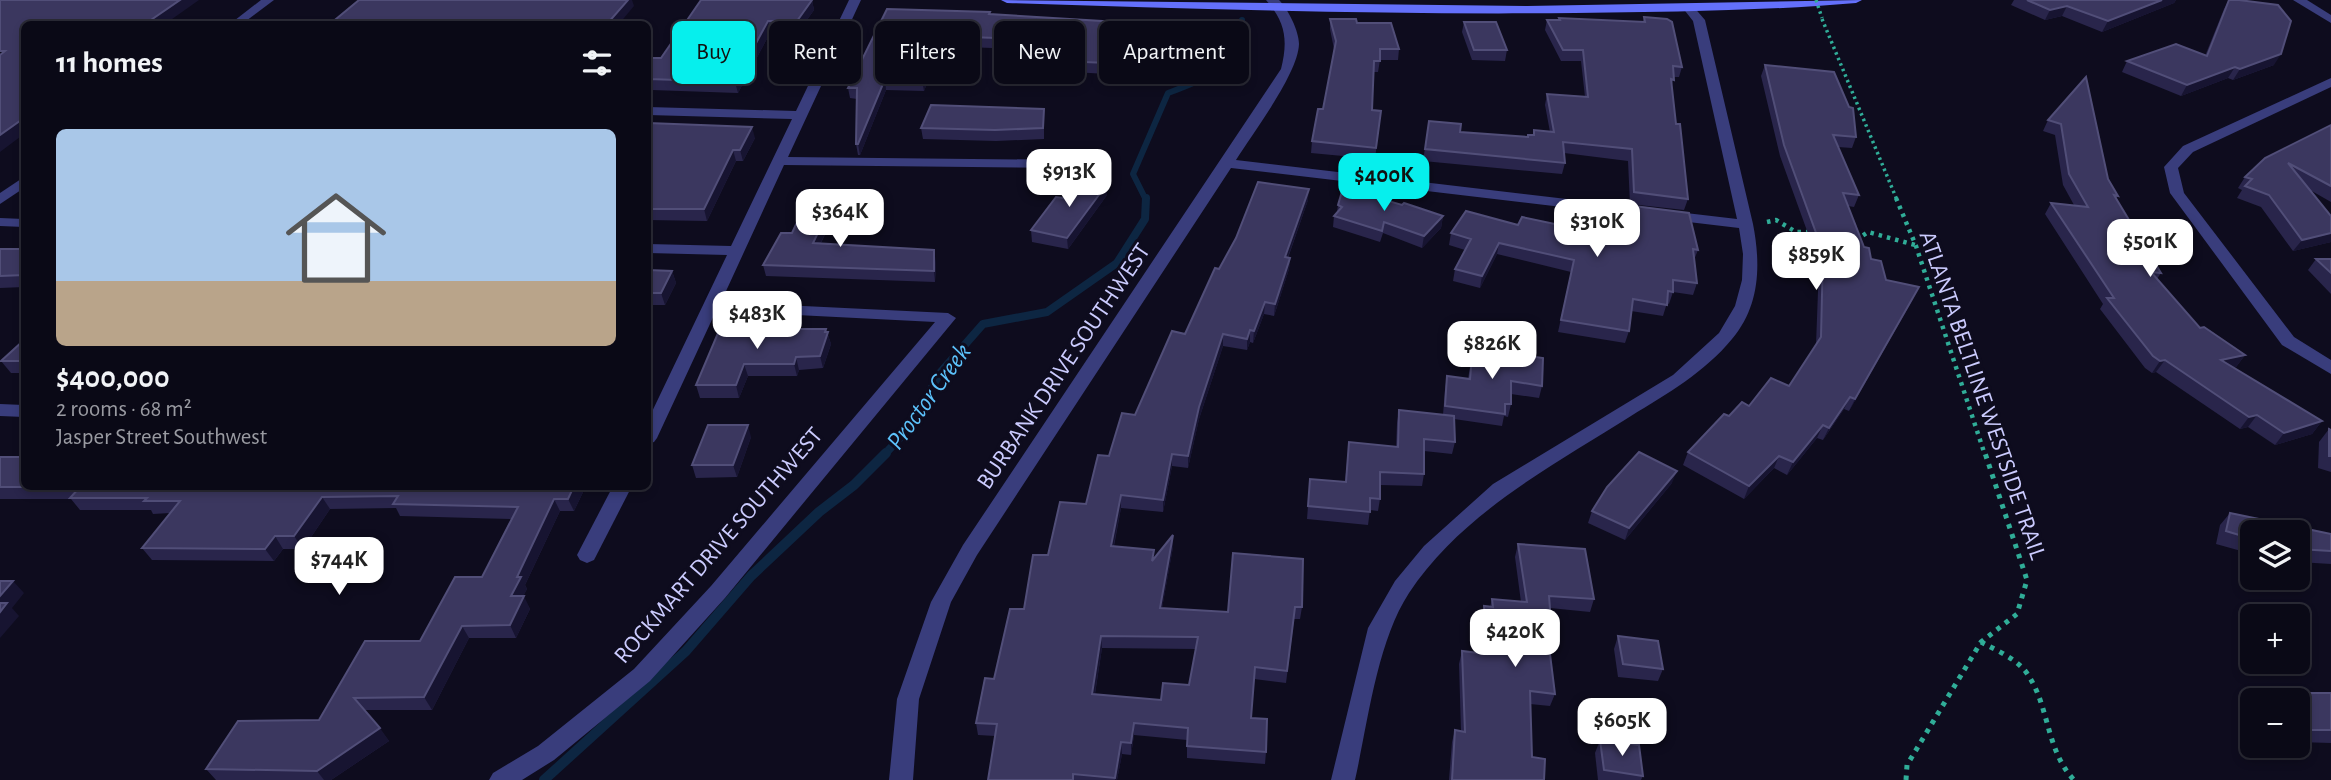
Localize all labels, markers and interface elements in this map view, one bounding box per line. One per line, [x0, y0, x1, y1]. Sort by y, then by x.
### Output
chip: Buy [672, 21, 755, 84]
chip: Rent [769, 21, 861, 84]
chip: Filters [875, 21, 980, 84]
chip: New [994, 21, 1085, 84]
chip: Apartment [1099, 21, 1249, 84]
icon: filters [578, 44, 616, 82]
text: 11 homes [56, 48, 163, 78]
pin: $913K [1020, 150, 1118, 209]
pin: $400K [1335, 154, 1433, 213]
text: $913K [1042, 160, 1096, 183]
text: $400K [1354, 164, 1414, 187]
icon: home [273, 175, 399, 301]
pin: $364K [791, 190, 889, 249]
text: $364K [812, 200, 868, 223]
pin: $310K [1548, 200, 1646, 259]
text: $310K [1570, 210, 1624, 233]
pin: $501K [2101, 219, 2199, 279]
street label: ATLANTA BELTLINE WESTSIDE TRAIL [1914, 228, 2050, 563]
text: $501K [2123, 230, 2177, 253]
pin: $859K [1767, 232, 1865, 292]
street label: BURBANK DRIVE SOUTHWEST [973, 239, 1155, 494]
text: $859K [1788, 243, 1844, 266]
pin: $483K [708, 292, 806, 351]
text: $483K [729, 302, 785, 325]
pin: $826K [1443, 322, 1541, 381]
text: $826K [1463, 332, 1521, 355]
water label: Proctor Creek [882, 339, 976, 454]
text: $400,000 [56, 363, 170, 393]
text: 2 rooms · 68 m² [56, 398, 192, 421]
street label: ROCKMART DRIVE SOUTHWEST [610, 423, 828, 668]
text: Jasper Street Southwest [56, 426, 267, 449]
map controls [2240, 520, 2310, 758]
button: layers [2240, 520, 2310, 590]
pin: $744K [290, 538, 388, 597]
text: $744K [311, 548, 367, 571]
button: + [2240, 604, 2310, 674]
pin: $420K [1466, 610, 1564, 669]
text: $420K [1486, 620, 1544, 643]
button: − [2240, 688, 2310, 758]
pin: $605K [1573, 698, 1671, 758]
text: $605K [1594, 709, 1650, 732]

